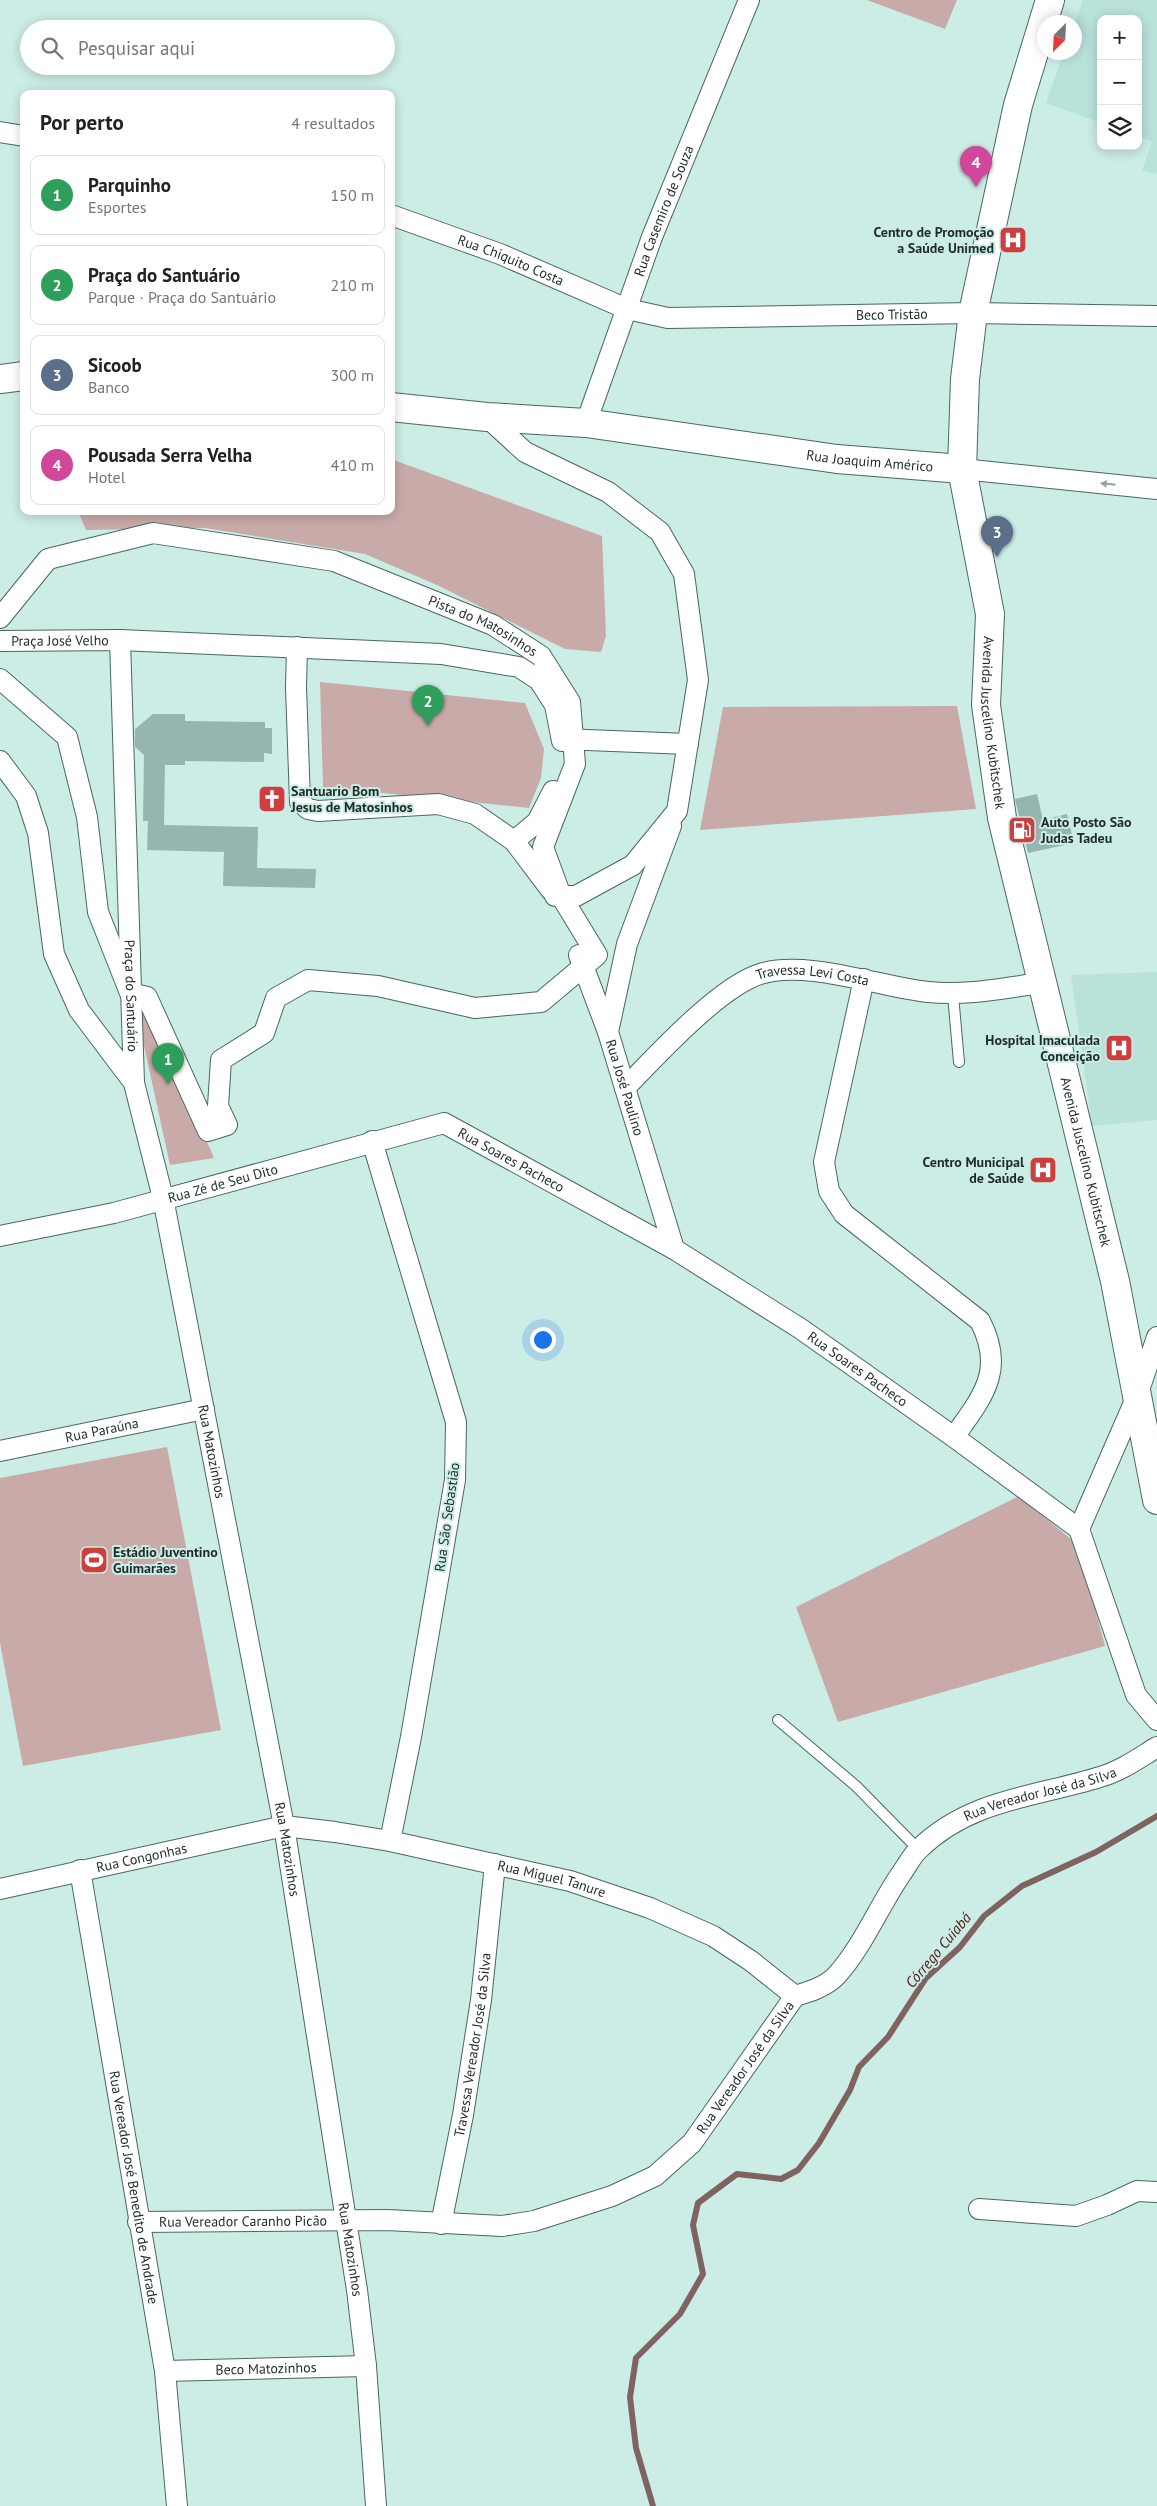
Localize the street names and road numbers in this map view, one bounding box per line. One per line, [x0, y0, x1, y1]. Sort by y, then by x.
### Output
street label: Rua Casemiro de Souza [630, 142, 698, 279]
street label: Rua Chiquito Costa [455, 231, 567, 290]
street label: Beco Tristão [856, 305, 928, 324]
street label: Rua Joaquim Américo [805, 446, 934, 476]
street label: Pista do Matosinhos [426, 591, 541, 660]
street label: Praça José Velho [11, 631, 109, 650]
street label: Avenida Juscelino Kubitschek [977, 636, 1010, 811]
street label: Praça do Santuário [120, 939, 142, 1052]
street label: Travessa Levi Costa [753, 961, 871, 990]
street label: Rua José Paulino [602, 1037, 648, 1138]
street label: Avenida Juscelino Kubitschek [1057, 1075, 1115, 1249]
street label: Rua Soares Pacheco [455, 1123, 568, 1196]
street label: Rua Zé de Seu Dito [166, 1160, 280, 1207]
street label: Rua Soares Pacheco [804, 1327, 911, 1411]
street label: Rua Matozinhos [194, 1403, 230, 1500]
street label: Rua Paraúna [63, 1414, 140, 1446]
street label: Rua São Sebastião [430, 1461, 464, 1573]
street label: Rua Vereador José da Silva [961, 1763, 1119, 1825]
street label: Rua Matozinhos [271, 1801, 304, 1898]
street label: Rua Congonhas [95, 1839, 189, 1876]
street label: Rua Miguel Tanure [496, 1856, 608, 1901]
street label: Travessa Vereador José da Silva [450, 1952, 495, 2139]
street label: Rua Vereador José da Silva [692, 1997, 798, 2137]
street label: Rua Vereador José Benedito de Andrade [105, 2070, 162, 2305]
street label: Rua Matozinhos [334, 2201, 367, 2298]
street label: Rua Vereador Caranho Picão [159, 2211, 327, 2231]
street label: Beco Matozinhos [215, 2358, 317, 2379]

